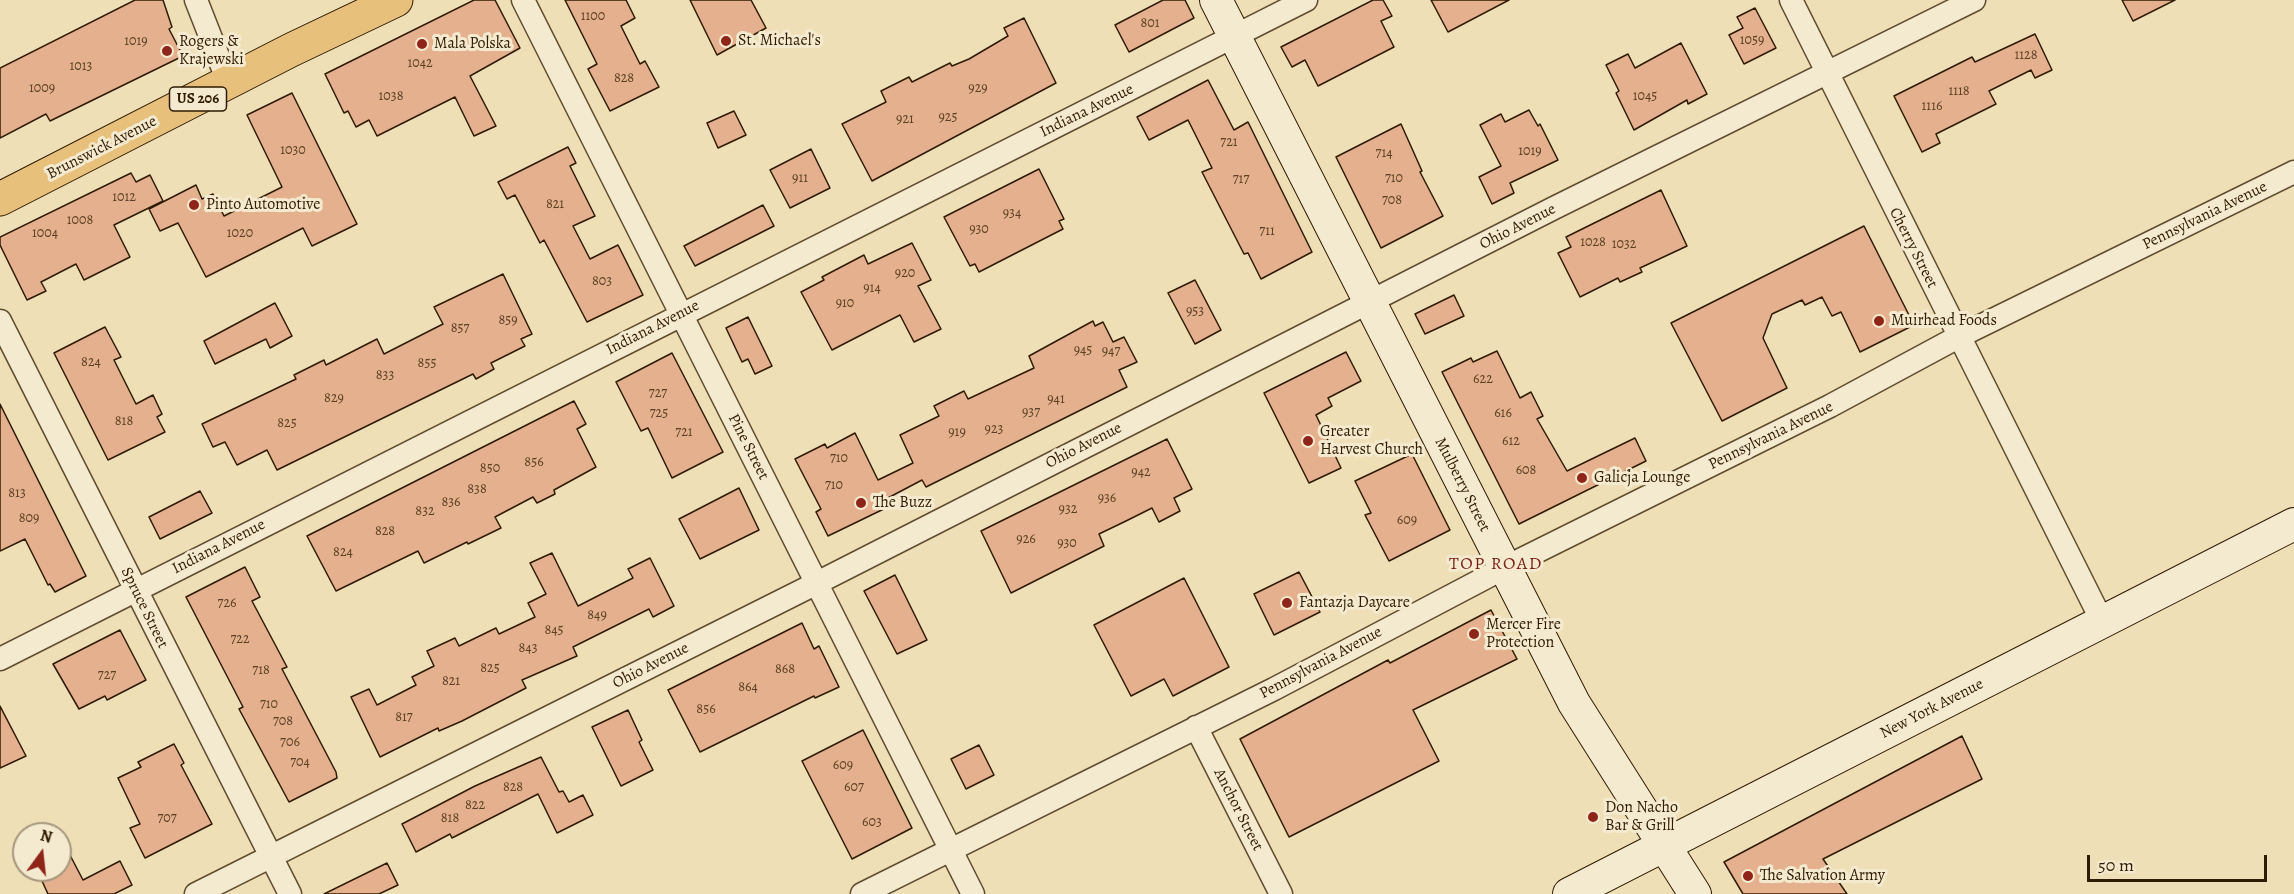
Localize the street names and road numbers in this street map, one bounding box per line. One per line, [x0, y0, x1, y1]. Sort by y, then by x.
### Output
street label: Indiana Avenue [1037, 80, 1137, 142]
road number: US 206 [170, 87, 226, 111]
street label: Brunswick Avenue [44, 112, 160, 184]
street label: Pennsylvania Avenue [2140, 178, 2270, 254]
street label: Ohio Avenue [1477, 200, 1559, 254]
street label: Cherry Street [1884, 204, 1942, 292]
street label: Indiana Avenue [603, 296, 703, 360]
street label: Pennsylvania Avenue [1706, 398, 1836, 474]
street label: Pine Street [723, 411, 773, 483]
street label: Ohio Avenue [1043, 419, 1125, 473]
street label: Mulberry Street [1430, 435, 1494, 535]
street label: Indiana Avenue [169, 515, 269, 579]
street label: Spruce Street [116, 564, 172, 652]
street label: Pennsylvania Avenue [1256, 623, 1386, 703]
street label: Ohio Avenue [610, 639, 692, 693]
street label: New York Avenue [1877, 675, 1987, 743]
street label: Anchor Street [1209, 766, 1267, 854]

